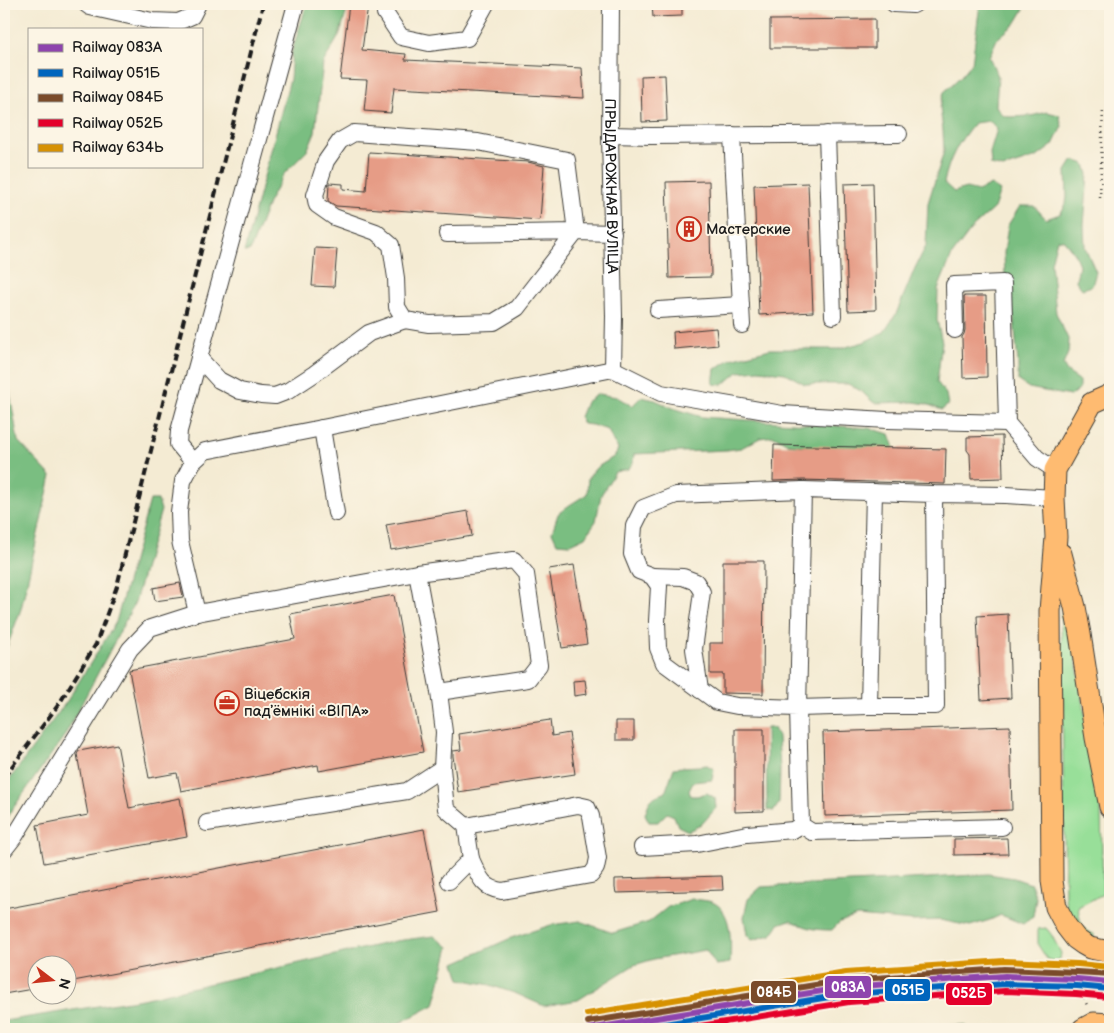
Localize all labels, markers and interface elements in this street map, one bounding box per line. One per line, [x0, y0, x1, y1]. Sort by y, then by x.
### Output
legend [28, 28, 202, 168]
text: Railway 083А [72, 38, 163, 57]
text: Railway 051Б [72, 64, 161, 83]
text: Railway 084Б [72, 88, 164, 107]
street label: ПРЫДАРОЖНАЯ ВУЛІЦА [600, 98, 623, 275]
text: Railway 052Б [72, 114, 164, 133]
text: Railway 634Ь [72, 138, 164, 157]
building icon: Мастерские [676, 216, 702, 242]
place label: Мастерские [706, 220, 791, 239]
place label: Віцебскія падʼёмнікі «ВІПА» [244, 685, 369, 721]
office icon: Віцебскія падʼёмнікі «ВІПА» [214, 690, 240, 716]
north arrow [28, 956, 78, 1006]
line badge: 083А [824, 975, 872, 999]
text: N [54, 976, 74, 991]
line badge: 051Б [884, 978, 931, 1002]
text: 083А [831, 979, 865, 996]
line badge: 084Б [750, 980, 797, 1004]
text: 051Б [892, 982, 924, 999]
line badge: 052Б [945, 982, 993, 1006]
text: 084Б [756, 984, 792, 1001]
text: 052Б [951, 985, 987, 1002]

